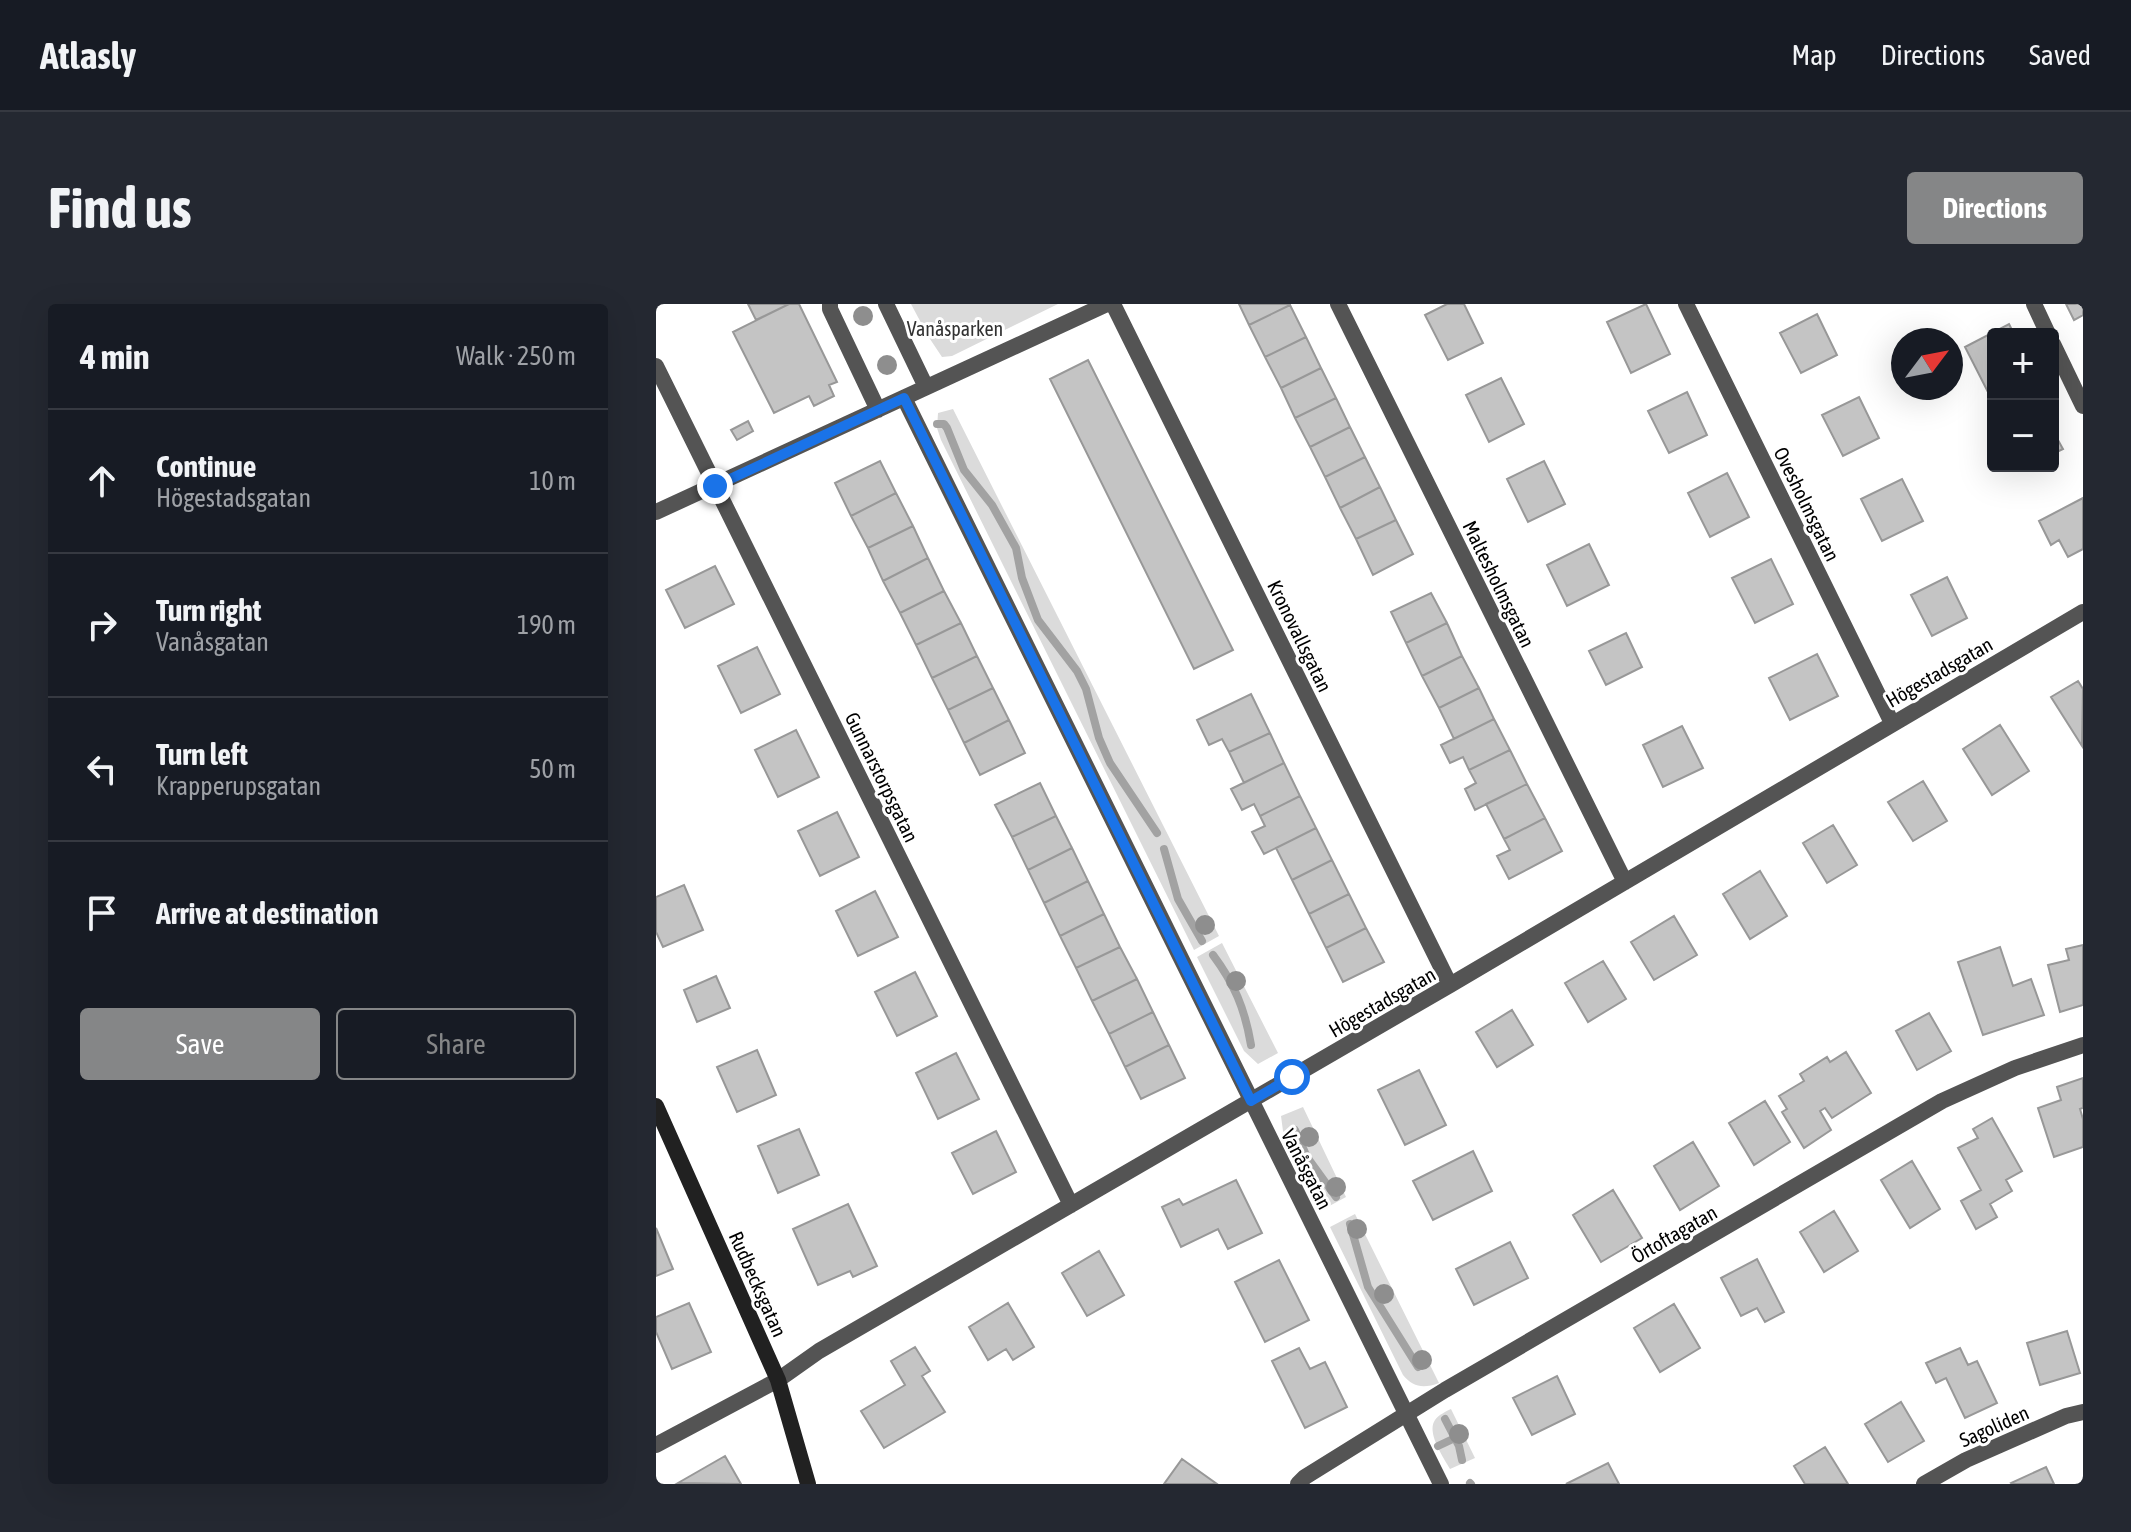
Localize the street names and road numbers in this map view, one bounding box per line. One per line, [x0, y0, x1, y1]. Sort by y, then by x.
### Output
street label: Ovesholmsgatan [1769, 443, 1845, 565]
street label: Maltesholmsgatan [1458, 517, 1540, 651]
street label: Kronovallsgatan [1263, 576, 1337, 696]
street label: Högestadsgatan [1882, 632, 1996, 712]
street label: Gunnarstorpsgatan [841, 708, 923, 846]
street label: Högestadsgatan [1325, 962, 1439, 1042]
street label: Vanåsgatan [1277, 1125, 1337, 1213]
street label: Örtoftagatan [1627, 1200, 1721, 1268]
street label: Rudbecksgatan [724, 1228, 792, 1340]
street label: Sagoliden [1956, 1401, 2032, 1451]

